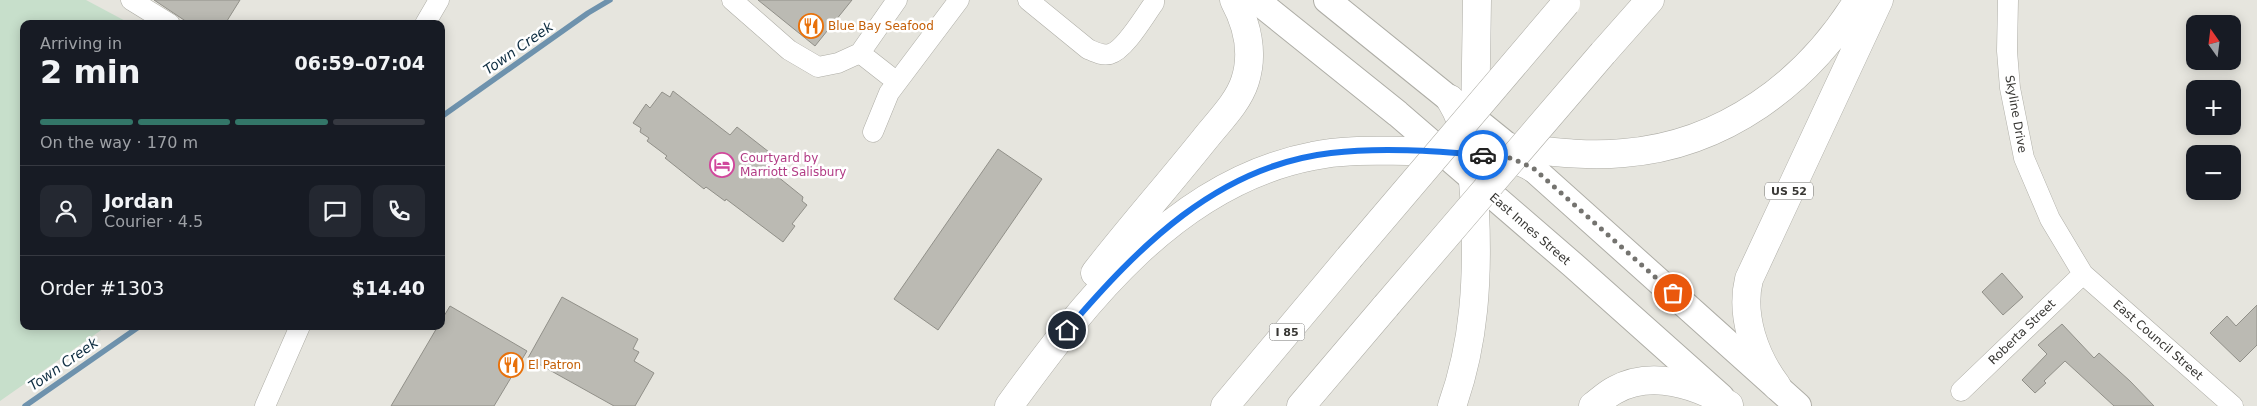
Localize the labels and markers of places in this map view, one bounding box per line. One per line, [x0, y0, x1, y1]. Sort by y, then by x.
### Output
restaurant icon: Blue Bay Seafood [798, 13, 824, 39]
place label: Blue Bay Seafood [828, 19, 934, 33]
place label: Courtyard by Marriott Salisbury [740, 151, 846, 179]
hotel icon: Courtyard by Marriott Salisbury [709, 152, 735, 178]
pin [1652, 272, 1694, 314]
pin [1046, 309, 1088, 351]
restaurant icon: El Patron [498, 352, 524, 378]
place label: El Patron [528, 358, 581, 372]

